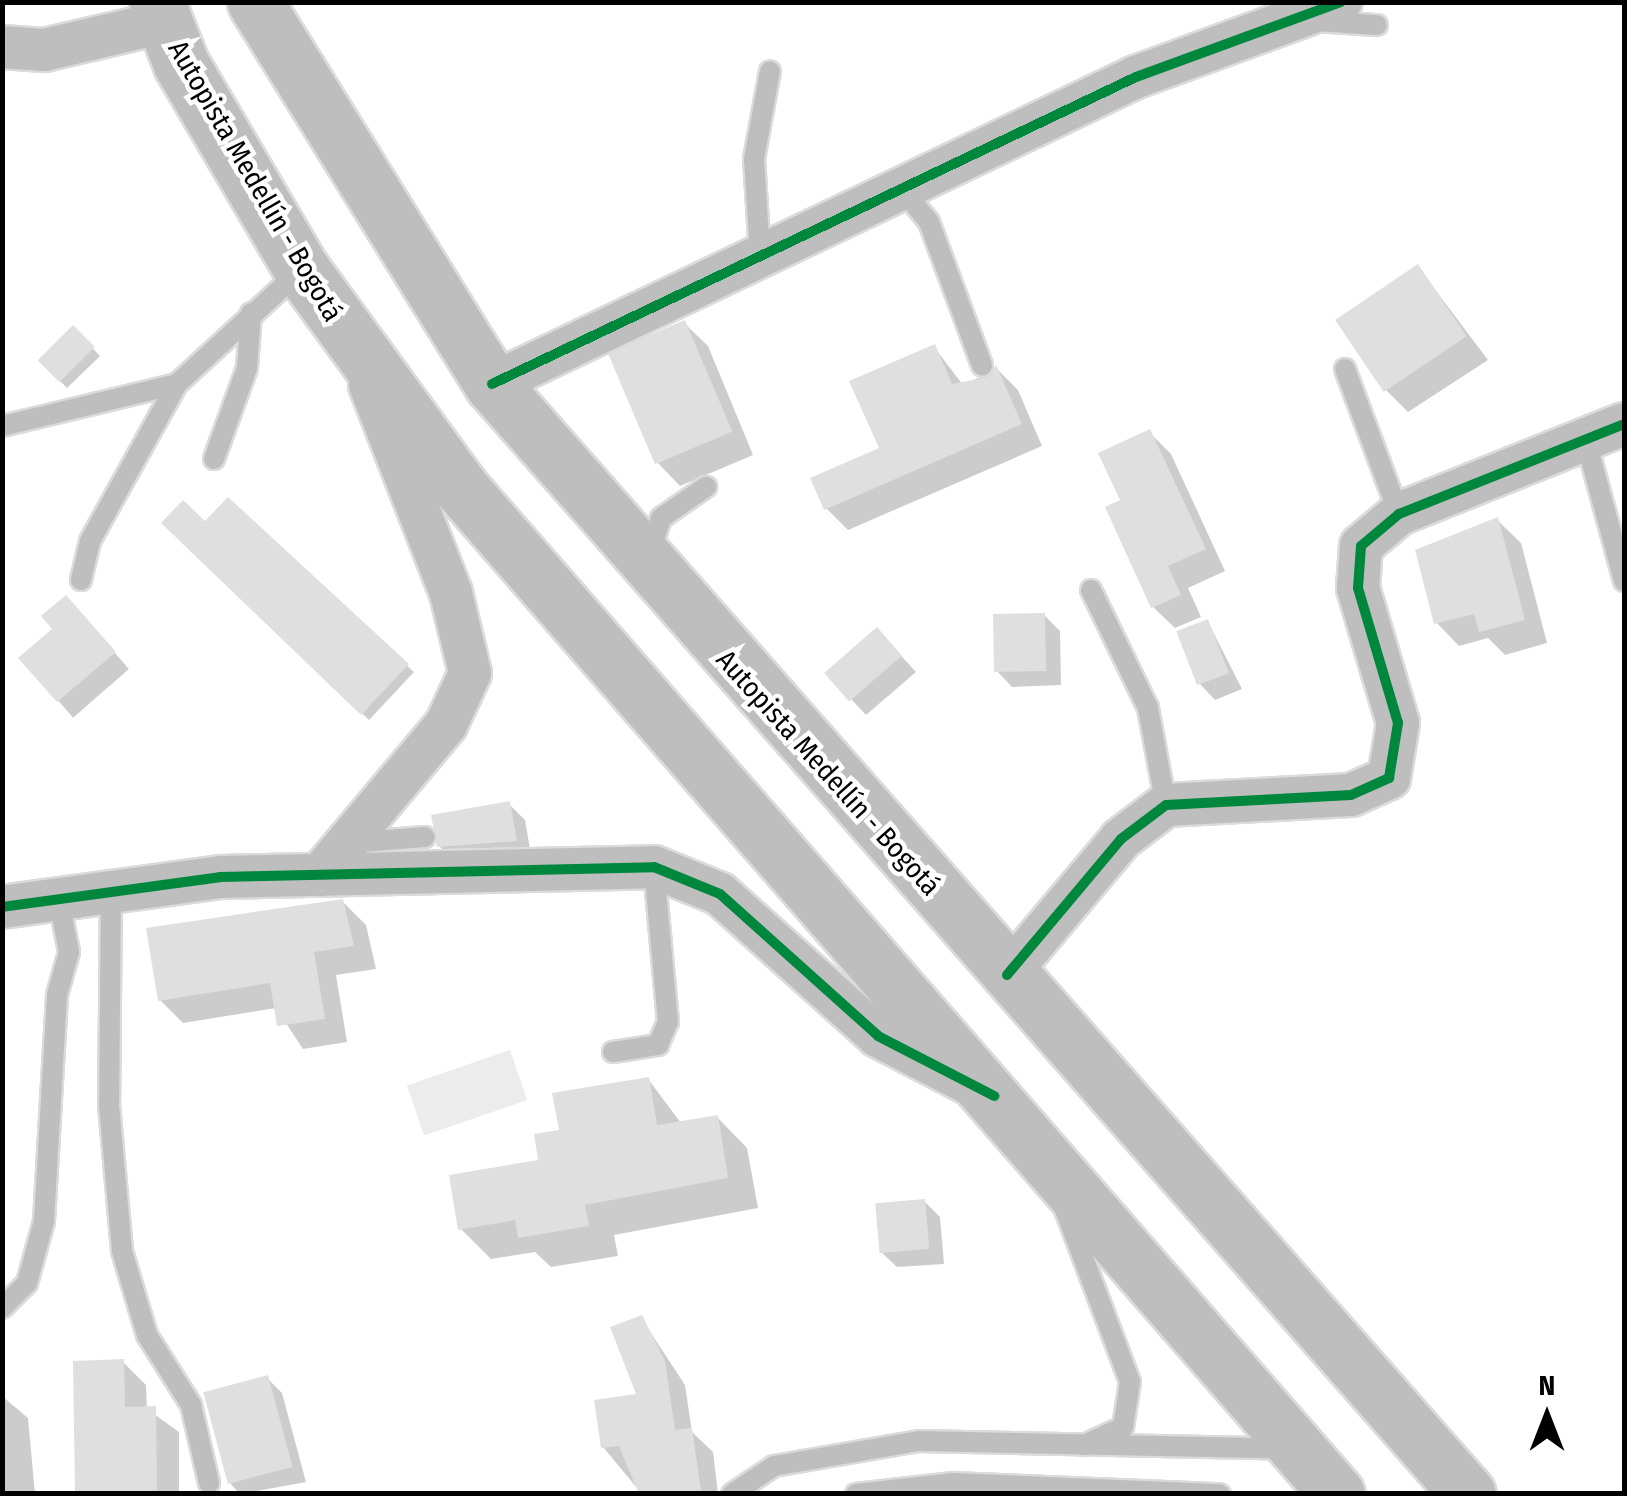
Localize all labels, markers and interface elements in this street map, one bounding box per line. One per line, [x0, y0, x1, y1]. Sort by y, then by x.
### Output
street label: Autopista Medellín - Bogotá [161, 35, 349, 327]
street label: Autopista Medellín - Bogotá [709, 643, 947, 903]
north arrow [1497, 1366, 1597, 1466]
text: N [1539, 1369, 1555, 1402]

